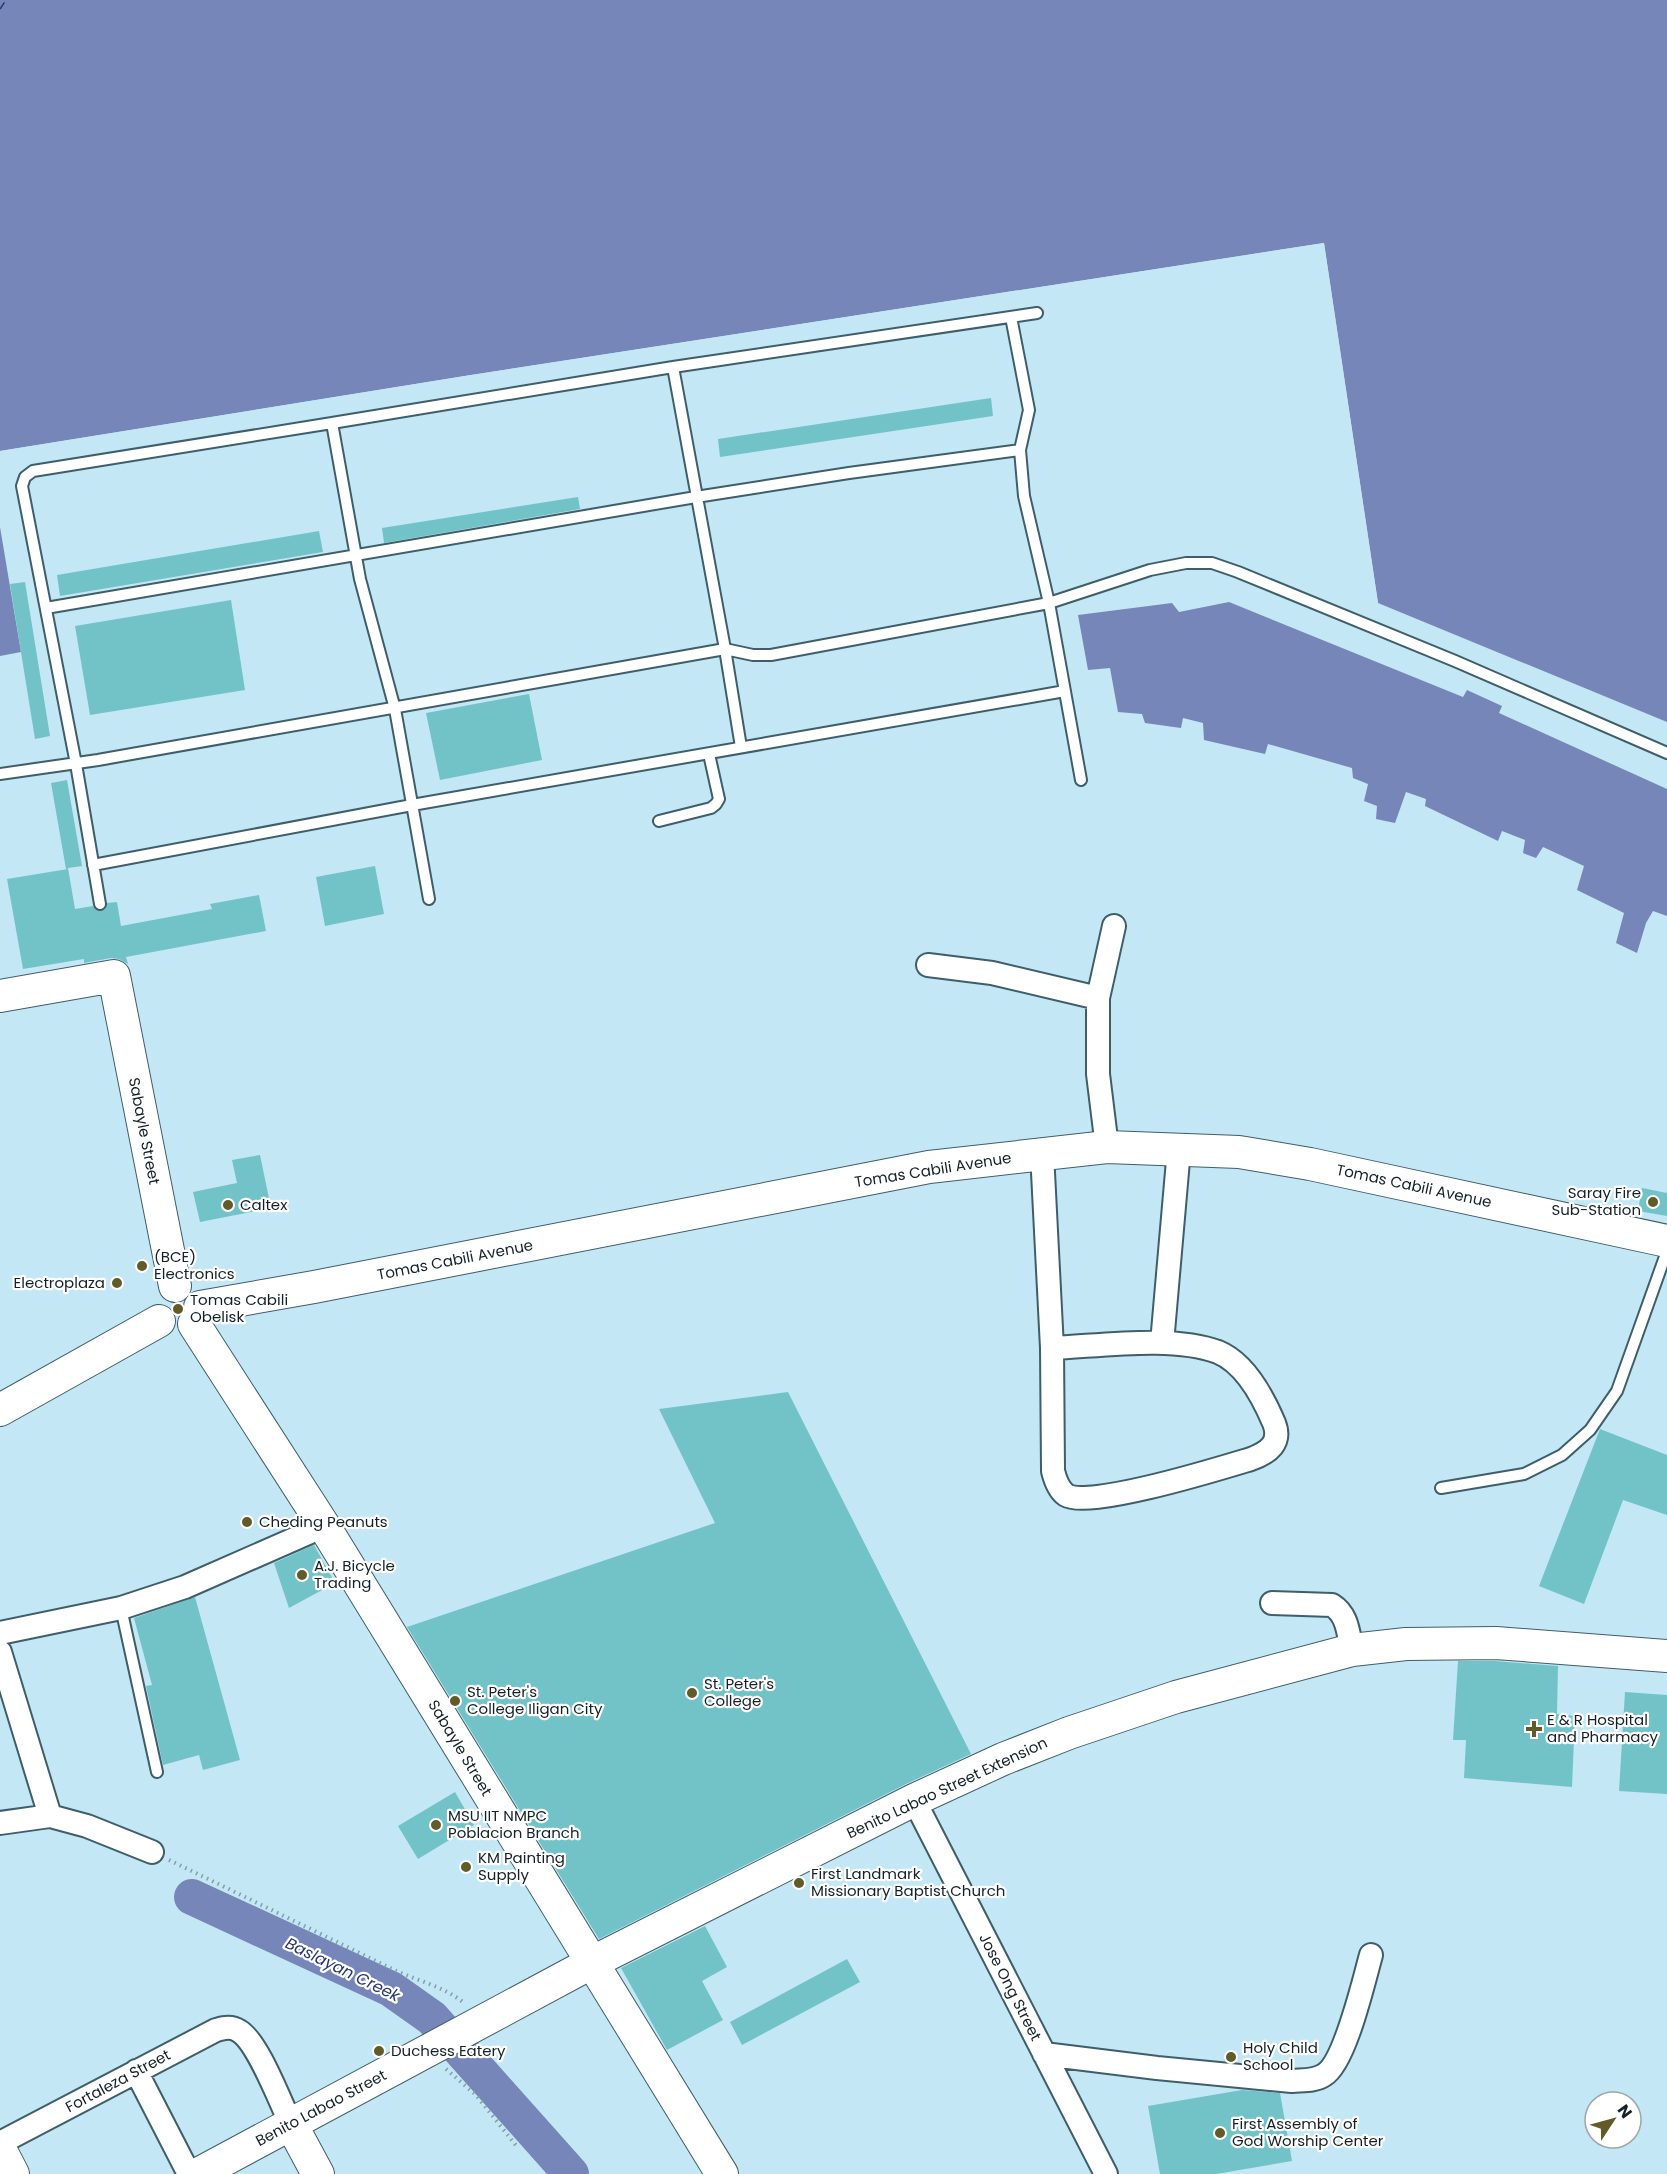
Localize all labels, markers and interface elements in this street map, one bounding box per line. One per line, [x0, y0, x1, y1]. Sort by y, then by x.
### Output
street label: Sabayle Street [124, 1076, 165, 1186]
street label: Tomas Cabili Avenue [853, 1147, 1013, 1192]
street label: Tomas Cabili Avenue [1334, 1159, 1494, 1212]
place label: Saray Fire Sub-Station [1551, 1182, 1641, 1220]
place label: Caltex [240, 1194, 287, 1215]
marker: Saray Fire Sub-Station [1646, 1195, 1660, 1209]
marker: Caltex [221, 1198, 235, 1212]
street label: Tomas Cabili Avenue [375, 1234, 535, 1285]
place label: (BCE) Electronics [154, 1246, 235, 1284]
marker: (BCE) Electronics [135, 1259, 149, 1273]
place label: Electroplaza [14, 1272, 105, 1293]
marker: Electroplaza [110, 1276, 124, 1290]
place label: Tomas Cabili Obelisk [190, 1289, 288, 1327]
marker: Tomas Cabili Obelisk [171, 1302, 185, 1316]
place label: Cheding Peanuts [259, 1511, 388, 1532]
marker: Cheding Peanuts [240, 1515, 254, 1529]
place label: A.J. Bicycle Trading [314, 1555, 395, 1593]
marker: A.J. Bicycle Trading [295, 1568, 309, 1582]
place label: St. Peter's College [704, 1673, 774, 1711]
place label: St. Peter's College Iligan City [467, 1681, 603, 1719]
marker: St. Peter's College [685, 1686, 699, 1700]
marker: St. Peter's College Iligan City [448, 1694, 462, 1708]
street label: Sabayle Street [423, 1696, 497, 1800]
place label: E & R Hospital and Pharmacy [1547, 1709, 1659, 1747]
marker: E & R Hospital and Pharmacy [1525, 1720, 1543, 1738]
street label: Benito Labao Street Extension [843, 1732, 1051, 1843]
place label: MSU IIT NMPC Poblacion Branch [448, 1805, 580, 1843]
marker: MSU IIT NMPC Poblacion Branch [429, 1818, 443, 1832]
place label: KM Painting Supply [478, 1847, 565, 1885]
marker: KM Painting Supply [459, 1860, 473, 1874]
place label: First Landmark Missionary Baptist Church [811, 1863, 1005, 1901]
marker: First Landmark Missionary Baptist Church [792, 1876, 806, 1890]
street label: Jose Ong Street [974, 1929, 1047, 2044]
water label: Baslayan Creek [282, 1932, 405, 2008]
place label: Holy Child School [1243, 2037, 1318, 2075]
place label: Duchess Eatery [391, 2040, 506, 2061]
street label: Fortaleza Street [62, 2044, 174, 2117]
marker: Duchess Eatery [372, 2044, 386, 2058]
marker: Holy Child School [1224, 2050, 1238, 2064]
street label: Benito Labao Street [252, 2064, 390, 2151]
north arrow [1583, 2090, 1643, 2150]
text: N [1612, 2100, 1638, 2123]
place label: First Assembly of God Worship Center [1232, 2113, 1384, 2151]
marker: First Assembly of God Worship Center [1213, 2126, 1227, 2140]

